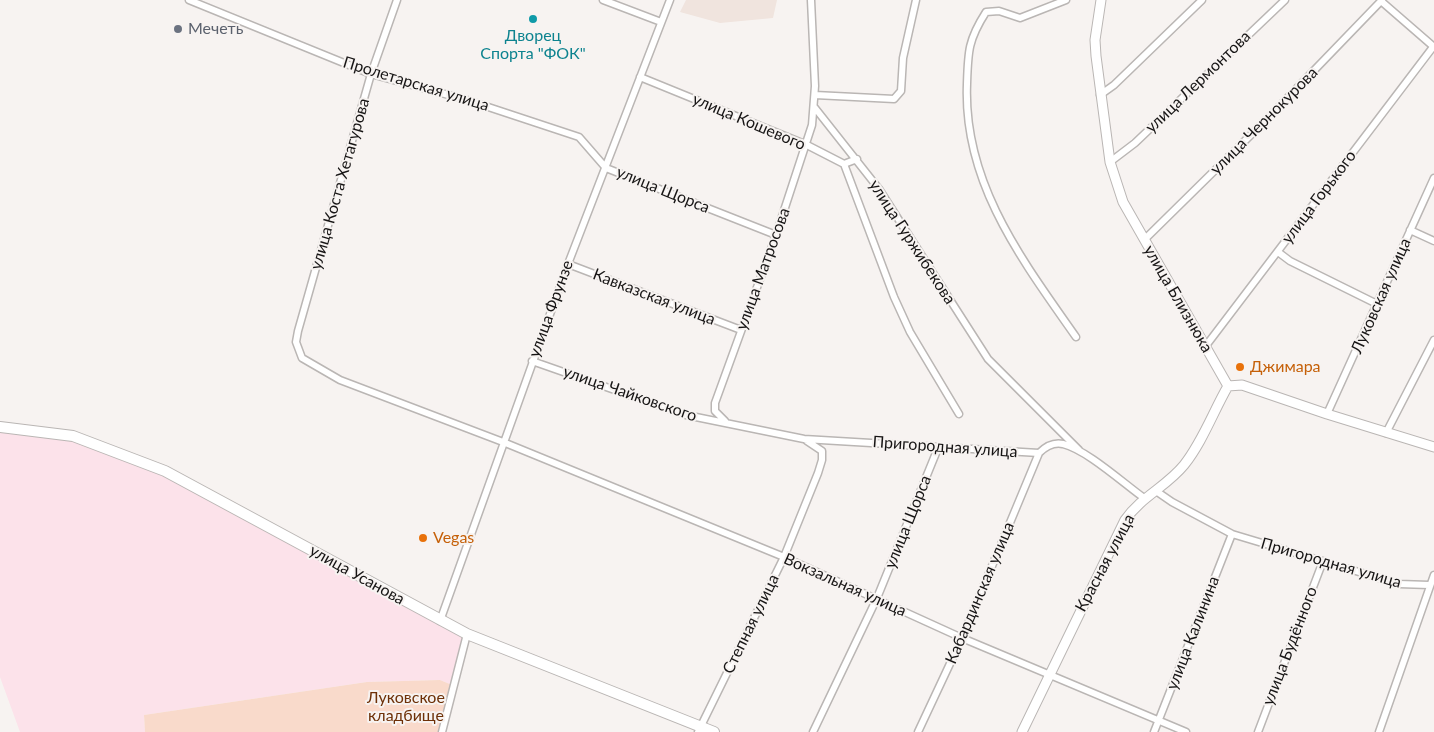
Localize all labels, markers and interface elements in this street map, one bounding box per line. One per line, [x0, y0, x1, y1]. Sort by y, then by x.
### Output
marker: Дворец Спорта "ФОК" [527, 13, 539, 25]
place label: Мечеть [188, 19, 243, 39]
marker: Мечеть [172, 23, 184, 35]
place label: Дворец Спорта "ФОК" [480, 26, 586, 64]
street label: улица Лермонтова [1141, 27, 1255, 137]
street label: Пролетарская улица [341, 53, 491, 115]
street label: улица Чернокурова [1206, 63, 1322, 179]
street label: улица Кошевого [690, 90, 808, 154]
street label: улица Коста Хетагурова [306, 96, 374, 272]
street label: улица Горького [1278, 147, 1360, 247]
street label: улица Щорса [614, 163, 712, 217]
street label: улица Гуржибекова [865, 176, 959, 308]
street label: улица Матросова [732, 205, 794, 333]
street label: Луковская улица [1347, 235, 1415, 357]
street label: улица Близнюка [1139, 242, 1217, 356]
street label: улица Фрунзе [525, 258, 577, 360]
street label: Кавказская улица [590, 265, 718, 329]
place label: Джимара [1250, 357, 1321, 377]
marker: Джимара [1234, 361, 1246, 373]
street label: улица Чайковского [561, 362, 699, 426]
street label: Пригородная улица [872, 432, 1018, 462]
street label: улица Щорса [881, 473, 935, 571]
street label: Красная улица [1071, 511, 1139, 615]
street label: Кабардинская улица [941, 519, 1019, 667]
place label: Vegas [433, 528, 474, 548]
marker: Vegas [417, 532, 429, 544]
street label: Пригородная улица [1258, 534, 1404, 592]
street label: улица Усанова [306, 541, 408, 609]
street label: Вокзальная улица [781, 549, 909, 621]
street label: Степная улица [719, 571, 783, 677]
street label: улица Калинина [1163, 573, 1223, 693]
street label: улица Будённого [1259, 584, 1321, 708]
park label: Луковское кладбище [367, 688, 445, 726]

